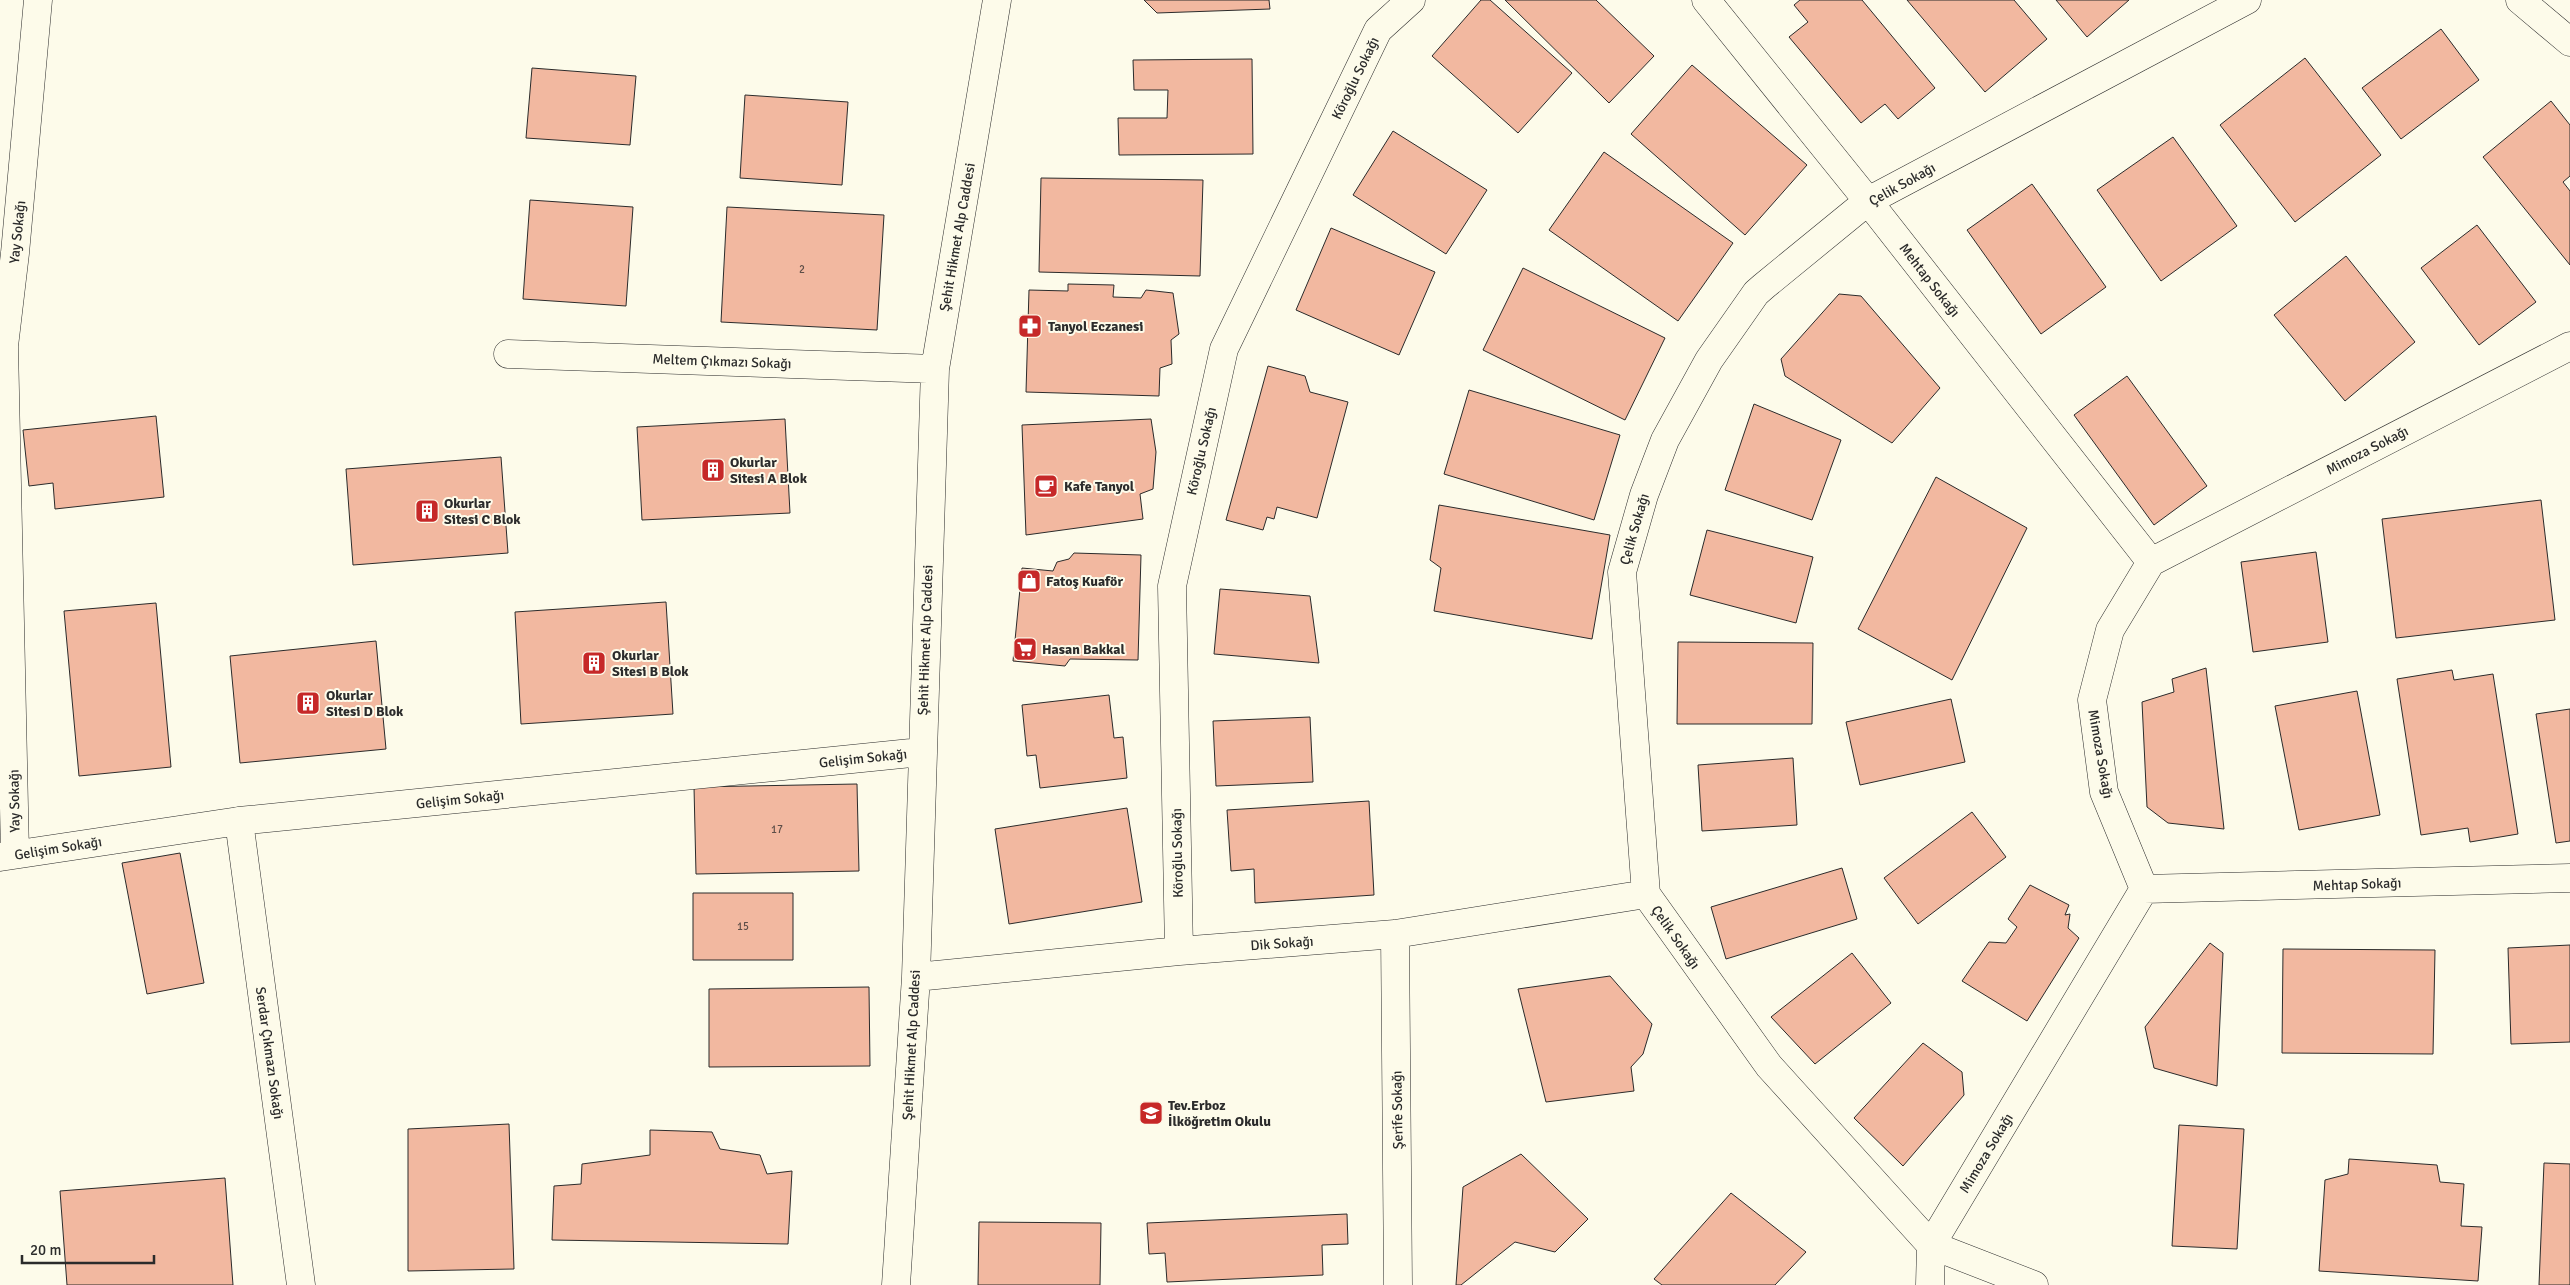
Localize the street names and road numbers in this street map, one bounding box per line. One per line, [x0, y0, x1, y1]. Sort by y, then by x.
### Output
street label: Köroğlu Sokağı [1328, 34, 1383, 122]
street label: Çelik Sokağı [1866, 159, 1939, 210]
street label: Şehit Hikmet Alp Caddesi [936, 161, 979, 313]
street label: Yay Sokağı [6, 200, 29, 264]
street label: Mehtap Sokağı [1896, 240, 1964, 321]
street label: Meltem Çıkmazı Sokağı [652, 351, 792, 372]
street label: Köroğlu Sokağı [1183, 405, 1220, 497]
street label: Mimoza Sokağı [2323, 422, 2411, 478]
street label: Çelik Sokağı [1616, 491, 1653, 567]
street label: Şehit Hikmet Alp Caddesi [914, 564, 937, 716]
street label: Mimoza Sokağı [2084, 708, 2117, 800]
street label: Gelişim Sokağı [818, 745, 908, 772]
street label: Yay Sokağı [5, 769, 24, 833]
street label: Gelişim Sokağı [415, 786, 505, 813]
street label: Köroğlu Sokağı [1168, 808, 1187, 898]
street label: Gelişim Sokağı [13, 833, 103, 864]
street label: Mehtap Sokağı [2312, 874, 2402, 895]
street label: Çelik Sokağı [1648, 902, 1704, 972]
street label: Dik Sokağı [1250, 933, 1314, 954]
street label: Şehit Hikmet Alp Caddesi [899, 969, 924, 1121]
street label: Serdar Çıkmazı Sokağı [252, 986, 287, 1120]
street label: Şerife Sokağı [1388, 1070, 1407, 1150]
street label: Mimoza Sokağı [1956, 1110, 2017, 1196]

